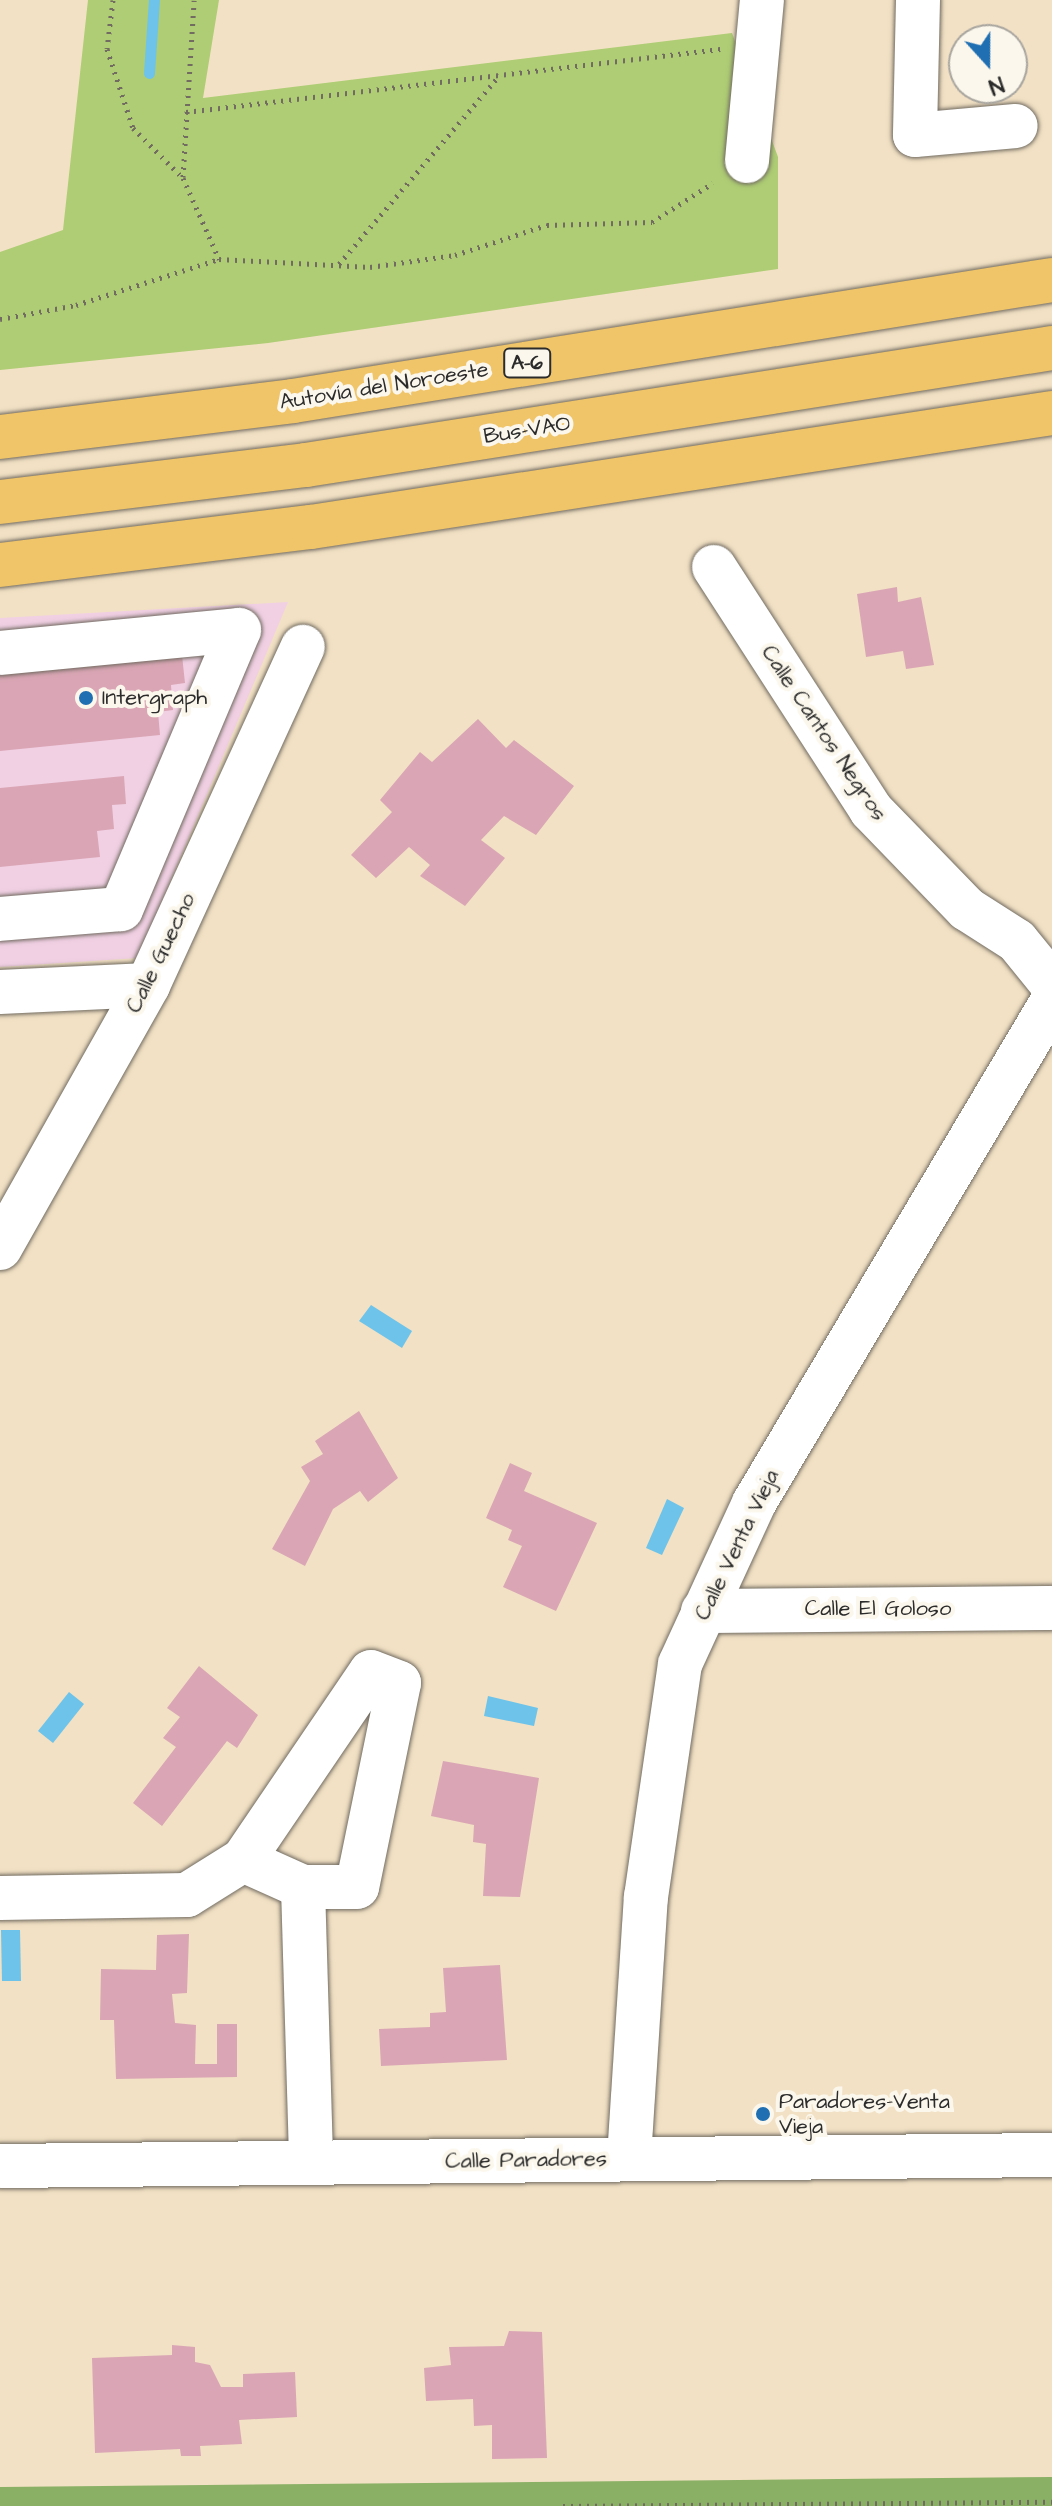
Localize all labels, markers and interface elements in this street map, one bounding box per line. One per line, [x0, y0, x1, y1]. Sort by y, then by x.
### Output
north arrow [948, 24, 1028, 104]
text: N [984, 68, 1008, 102]
road number: A-6 [503, 347, 551, 379]
street label: Autovía del Noroeste [278, 356, 490, 416]
street label: Bus-VAO [482, 410, 572, 450]
street label: Calle Cantos Negros [755, 640, 893, 826]
place label: Intergraph [102, 685, 207, 711]
marker: Intergraph [77, 689, 95, 707]
street label: Calle Guecho [121, 889, 201, 1017]
street label: Calle Venta Vieja [689, 1465, 785, 1625]
street label: Calle El Goloso [805, 1596, 951, 1622]
place label: Paradores-Venta Vieja [779, 2088, 950, 2140]
marker: Paradores-Venta Vieja [754, 2105, 772, 2123]
street label: Calle Paradores [445, 2145, 607, 2175]

